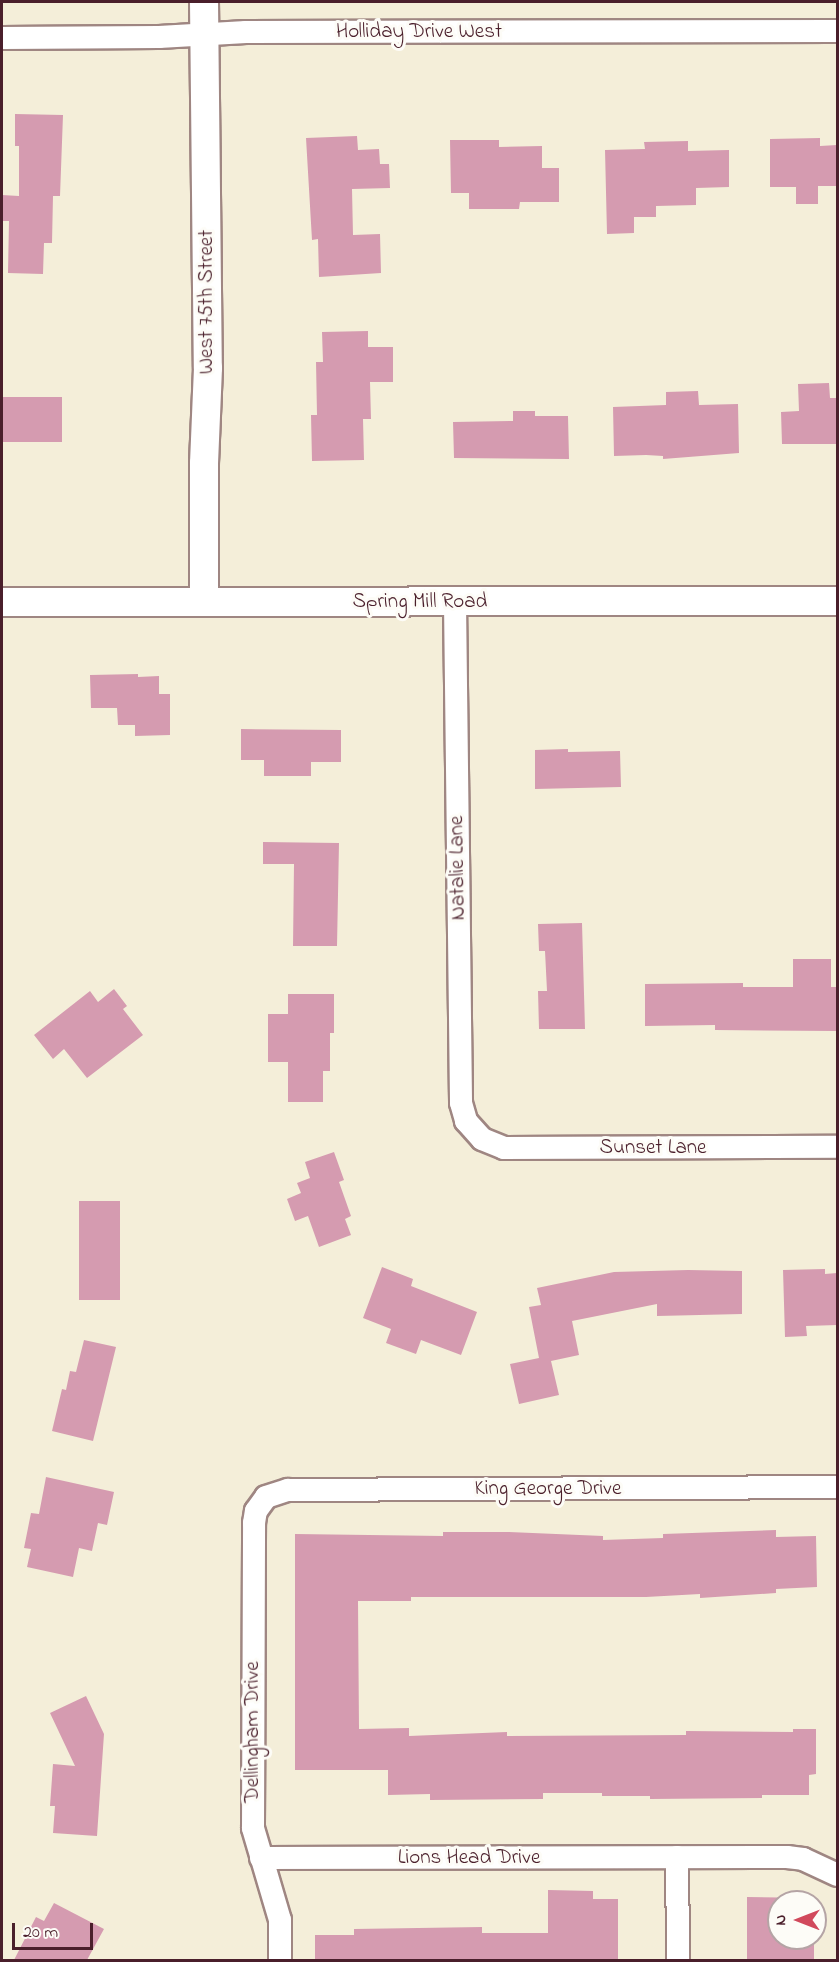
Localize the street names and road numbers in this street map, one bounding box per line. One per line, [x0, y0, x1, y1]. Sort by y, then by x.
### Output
street label: Holliday Drive West [336, 19, 502, 45]
street label: West 75th Street [194, 230, 220, 374]
street label: Spring Mill Road [353, 589, 487, 615]
street label: Natalie Lane [444, 815, 472, 921]
street label: Sunset Lane [599, 1135, 707, 1161]
street label: King George Drive [475, 1476, 621, 1502]
street label: Dellingham Drive [240, 1661, 266, 1803]
street label: Lions Head Drive [398, 1845, 540, 1871]

